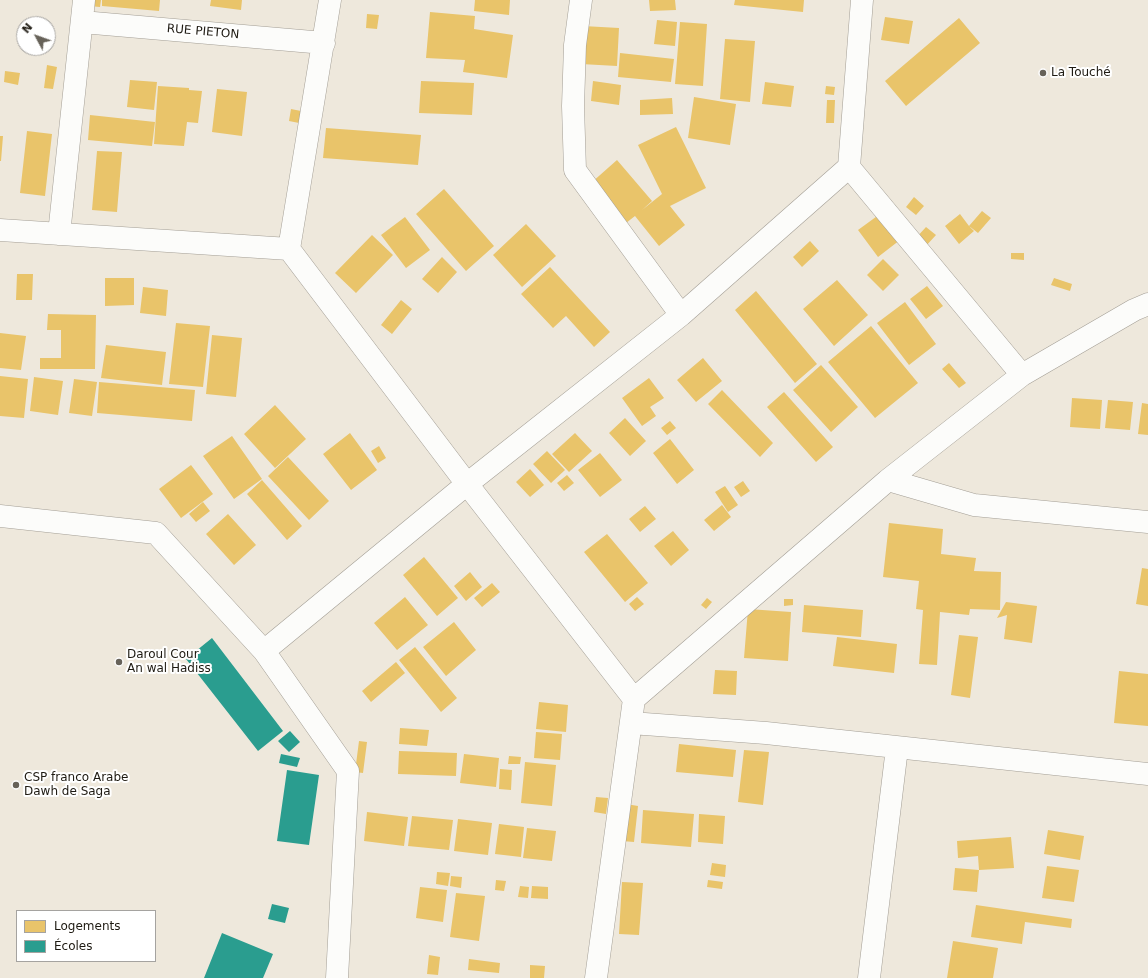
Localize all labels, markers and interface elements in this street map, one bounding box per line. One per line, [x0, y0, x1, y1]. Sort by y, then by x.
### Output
north arrow [16, 16, 56, 56]
text: N [19, 21, 35, 36]
street label: RUE PIETON [166, 22, 240, 42]
place label: La Touché [1051, 66, 1111, 80]
marker: La Touché [1038, 68, 1048, 78]
place label: Daroul Cour An wal Hadiss [127, 648, 211, 676]
marker: Daroul Cour An wal Hadiss [114, 657, 124, 667]
place label: CSP franco Arabe Dawh de Saga [24, 771, 128, 799]
marker: CSP franco Arabe Dawh de Saga [11, 780, 21, 790]
legend [16, 910, 156, 962]
text: Logements [54, 919, 120, 933]
text: Écoles [54, 939, 93, 953]

